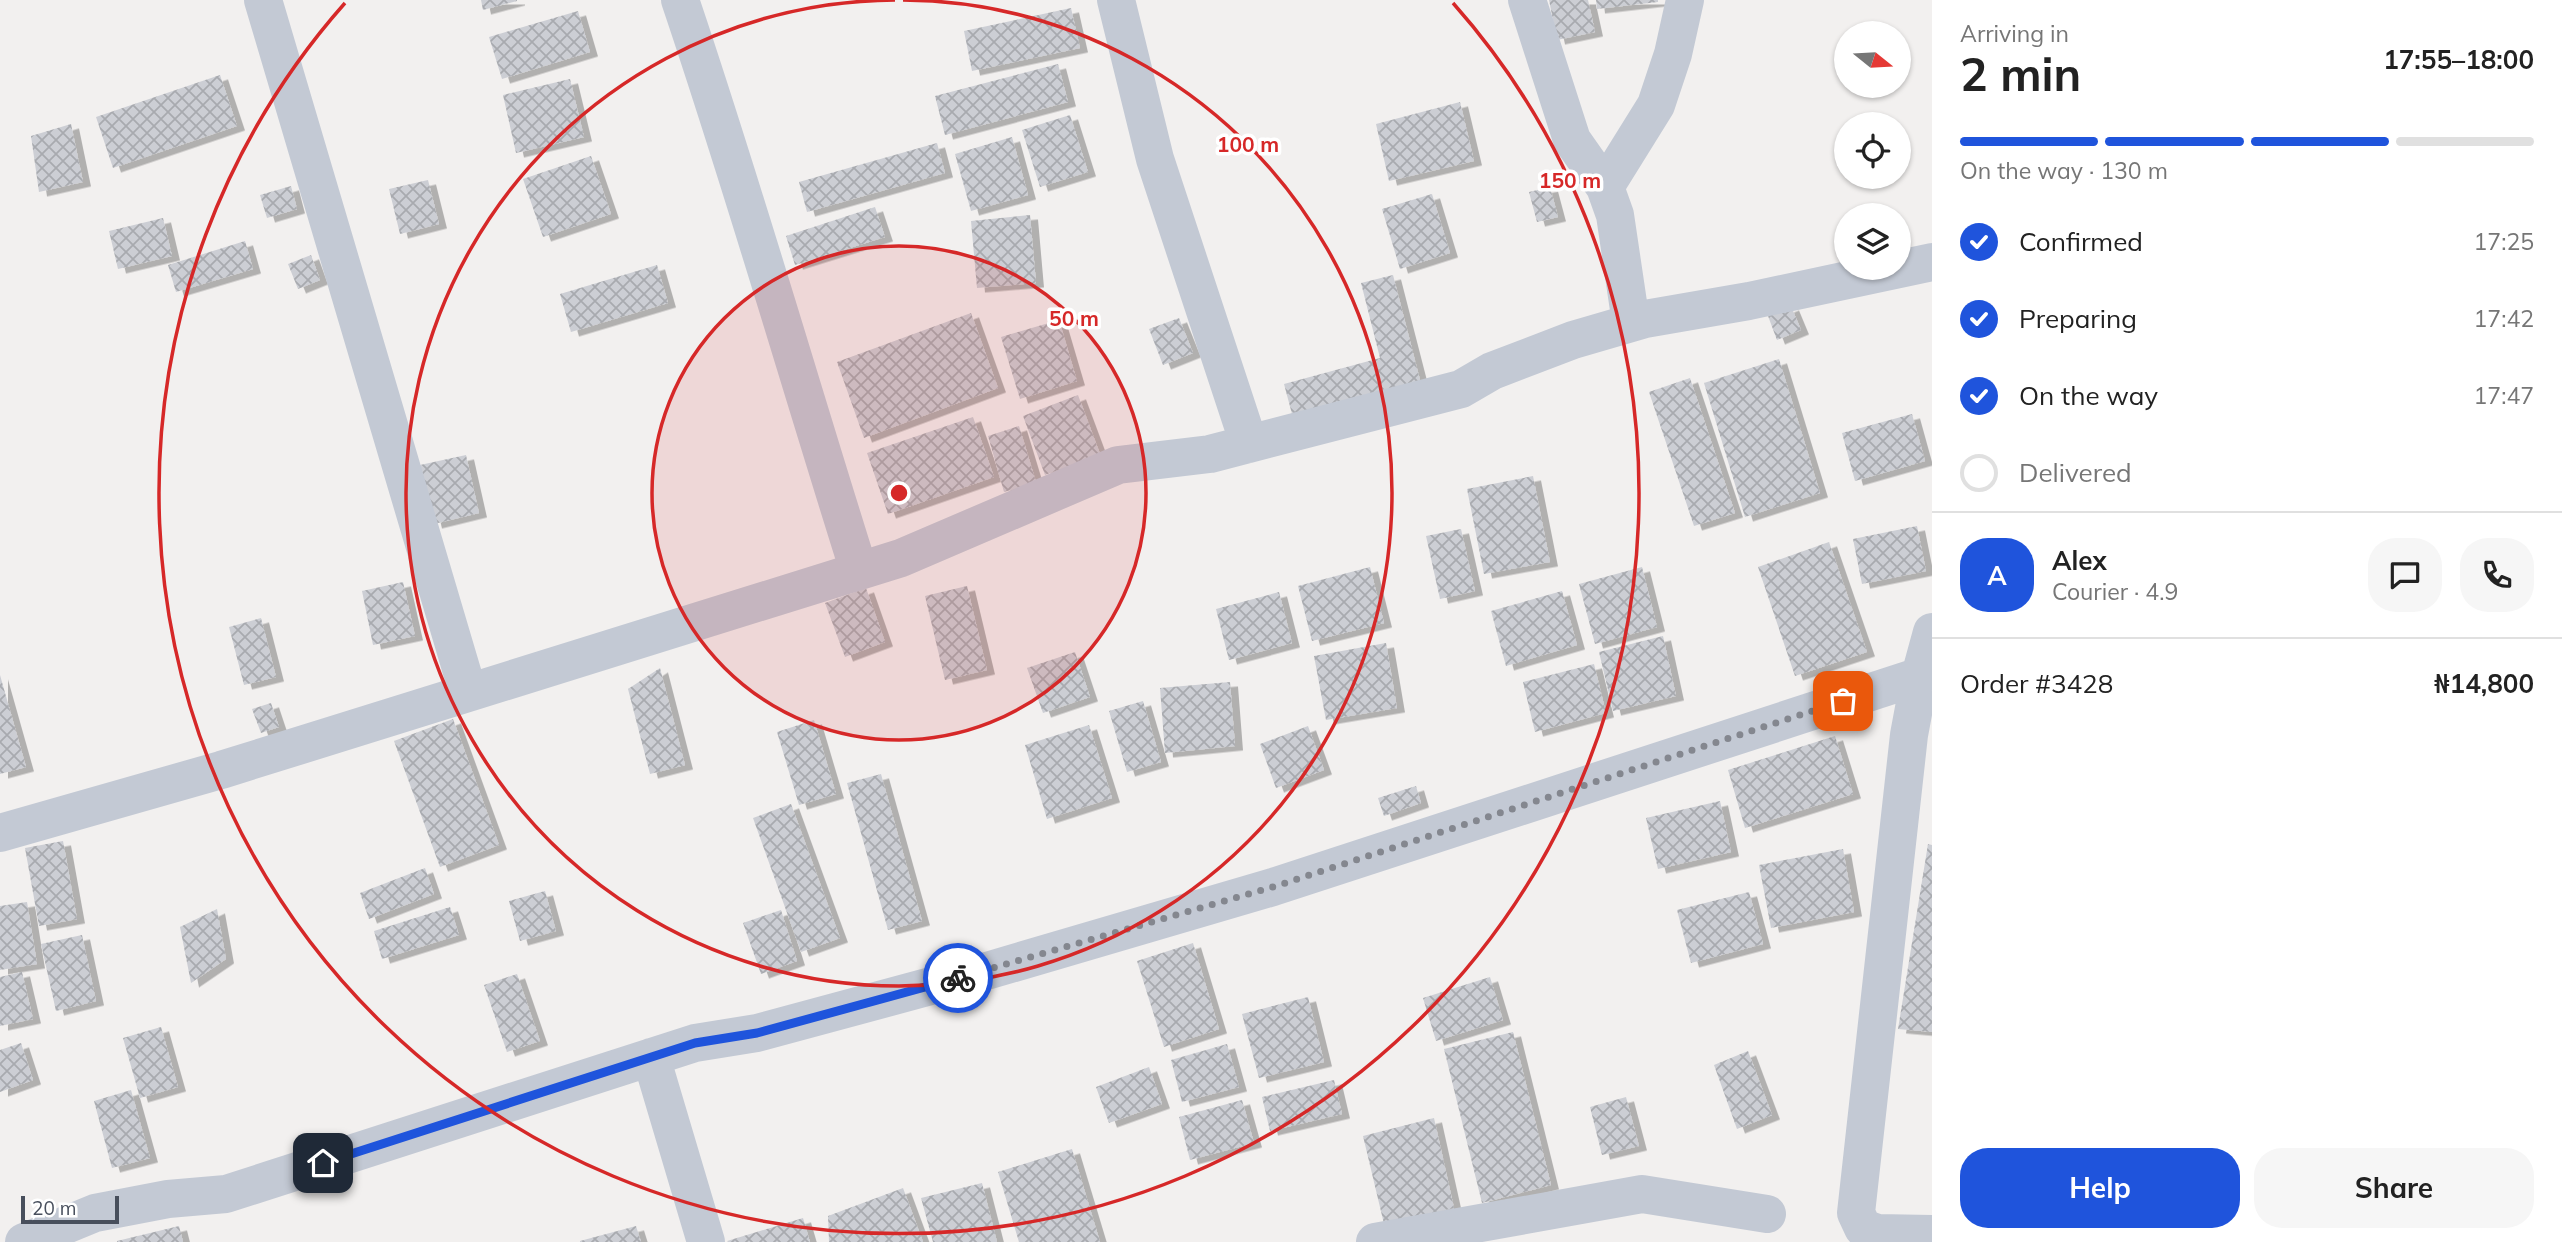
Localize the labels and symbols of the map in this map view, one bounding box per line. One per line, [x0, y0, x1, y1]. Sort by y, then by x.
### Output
north arrow [1834, 21, 1911, 98]
text: 100 m [1217, 131, 1279, 157]
text: 150 m [1539, 167, 1601, 193]
text: 50 m [1049, 305, 1099, 331]
centre of rings [887, 481, 911, 505]
pin [1813, 671, 1873, 731]
courier [923, 943, 993, 1013]
pin [293, 1133, 353, 1193]
scale bar [21, 1193, 119, 1225]

